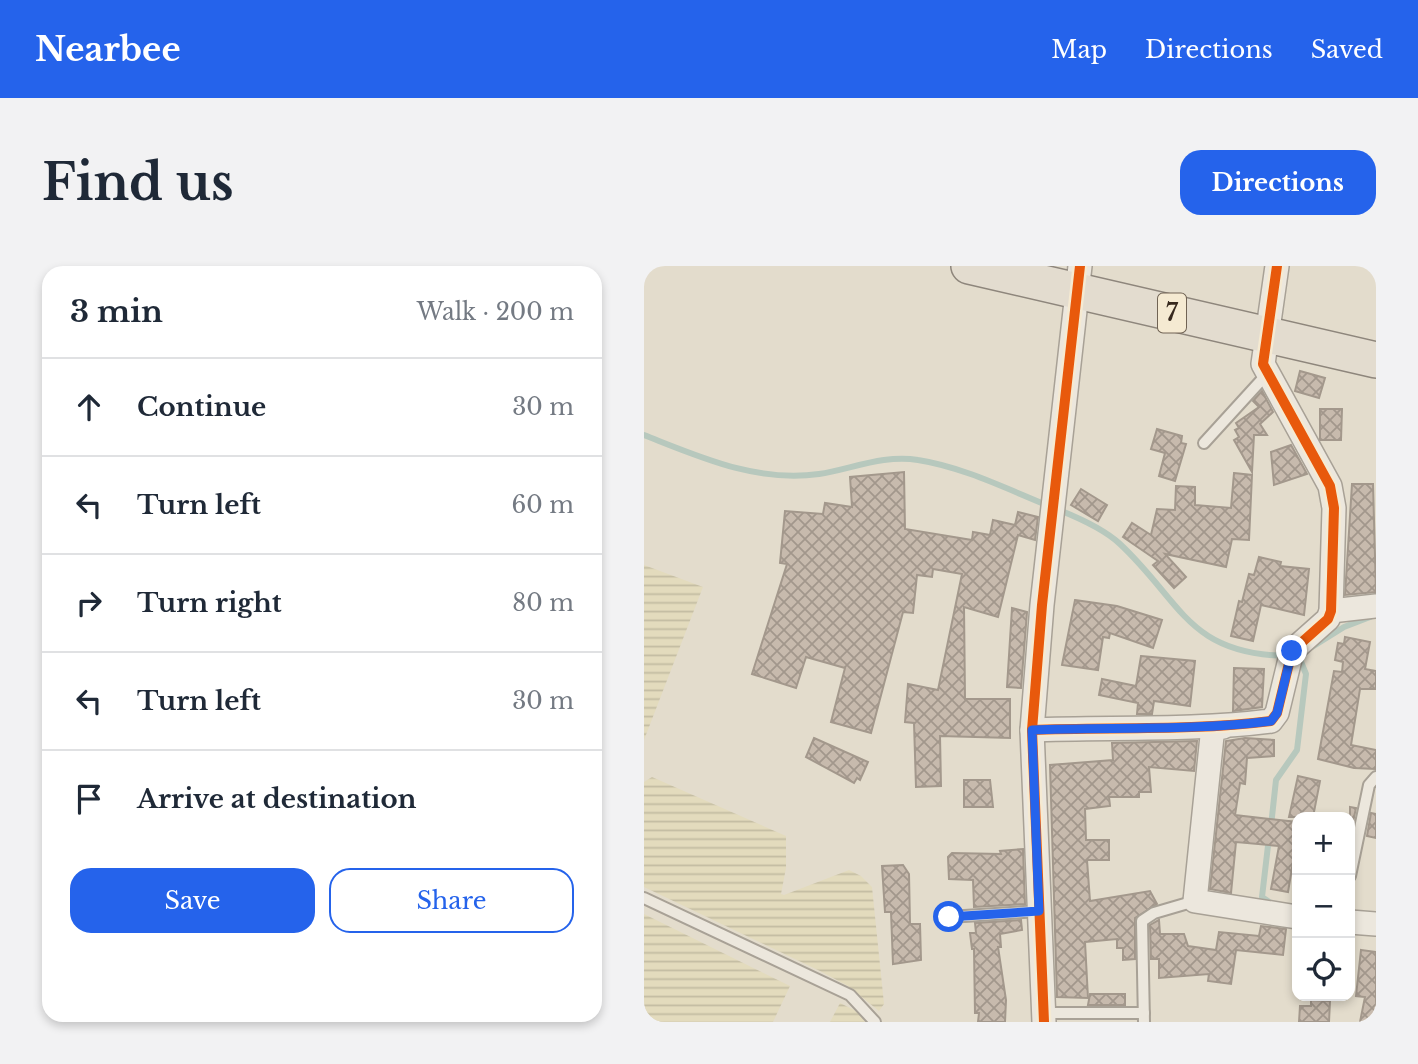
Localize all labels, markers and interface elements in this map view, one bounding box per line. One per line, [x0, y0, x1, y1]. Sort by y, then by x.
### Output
text: Nearbee [35, 29, 181, 70]
text: Map [1051, 35, 1107, 64]
text: Directions [1145, 35, 1273, 64]
text: Saved [1311, 35, 1383, 64]
button: Directions [1180, 150, 1376, 215]
text: Find us [42, 152, 234, 213]
text: 3 min [70, 293, 163, 330]
road number: 7 [1158, 294, 1186, 332]
text: Walk · 200 m [417, 298, 574, 326]
icon: ahead [70, 388, 108, 426]
text: Continue [137, 391, 266, 423]
text: 30 m [512, 393, 574, 421]
icon: left [70, 486, 108, 524]
text: Turn left [137, 489, 261, 521]
text: 60 m [512, 491, 574, 519]
icon: right [70, 584, 108, 622]
text: Turn right [137, 587, 282, 619]
text: 80 m [512, 589, 574, 617]
route end [1276, 635, 1307, 666]
icon: left [70, 682, 108, 720]
text: Turn left [137, 685, 261, 717]
text: 30 m [512, 687, 574, 715]
icon: arrive [70, 780, 108, 818]
text: Arrive at destination [137, 783, 417, 815]
map controls [1292, 812, 1355, 1001]
button: + [1292, 812, 1355, 875]
button: Save [70, 868, 315, 933]
button: Share [329, 868, 574, 933]
button: − [1292, 875, 1355, 938]
route start [933, 901, 964, 932]
button: locate [1292, 938, 1355, 1001]

